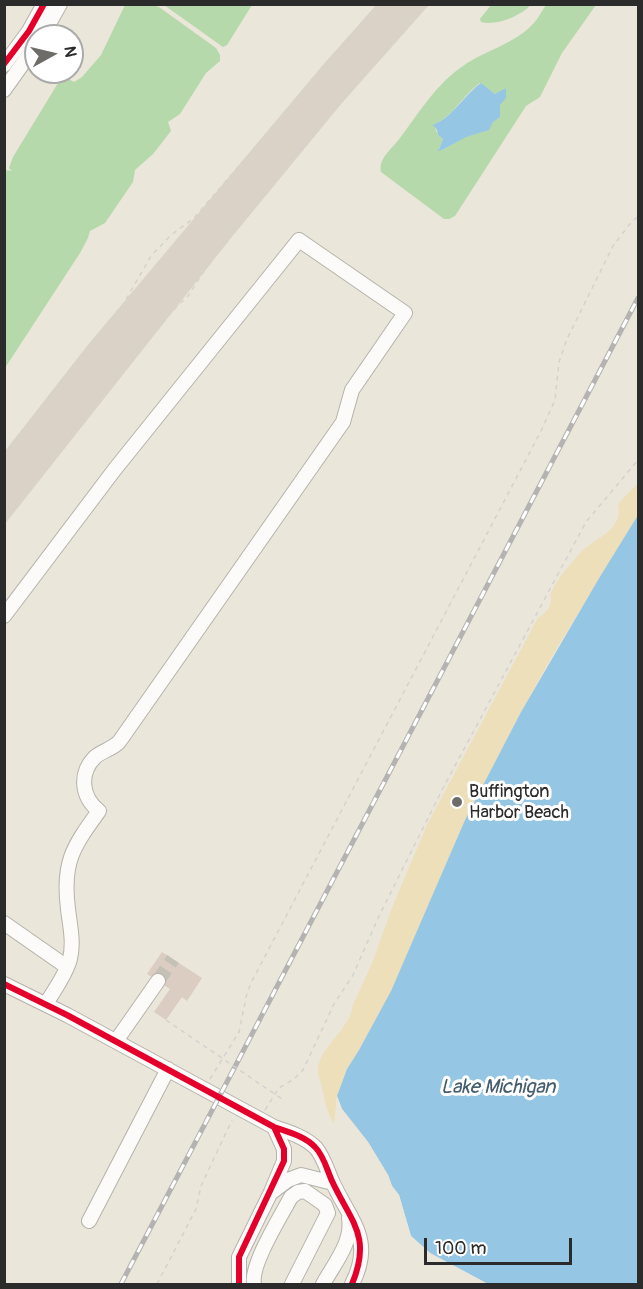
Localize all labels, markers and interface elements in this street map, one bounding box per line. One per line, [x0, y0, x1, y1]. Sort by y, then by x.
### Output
north arrow [24, 24, 84, 84]
text: N [59, 45, 80, 59]
place label: Buffington Harbor Beach [469, 781, 569, 824]
marker: Buffington Harbor Beach [450, 795, 464, 809]
water label: Lake Michigan [441, 1076, 555, 1100]
scale bar [427, 1226, 576, 1264]
text: 100 m [435, 1237, 487, 1260]

